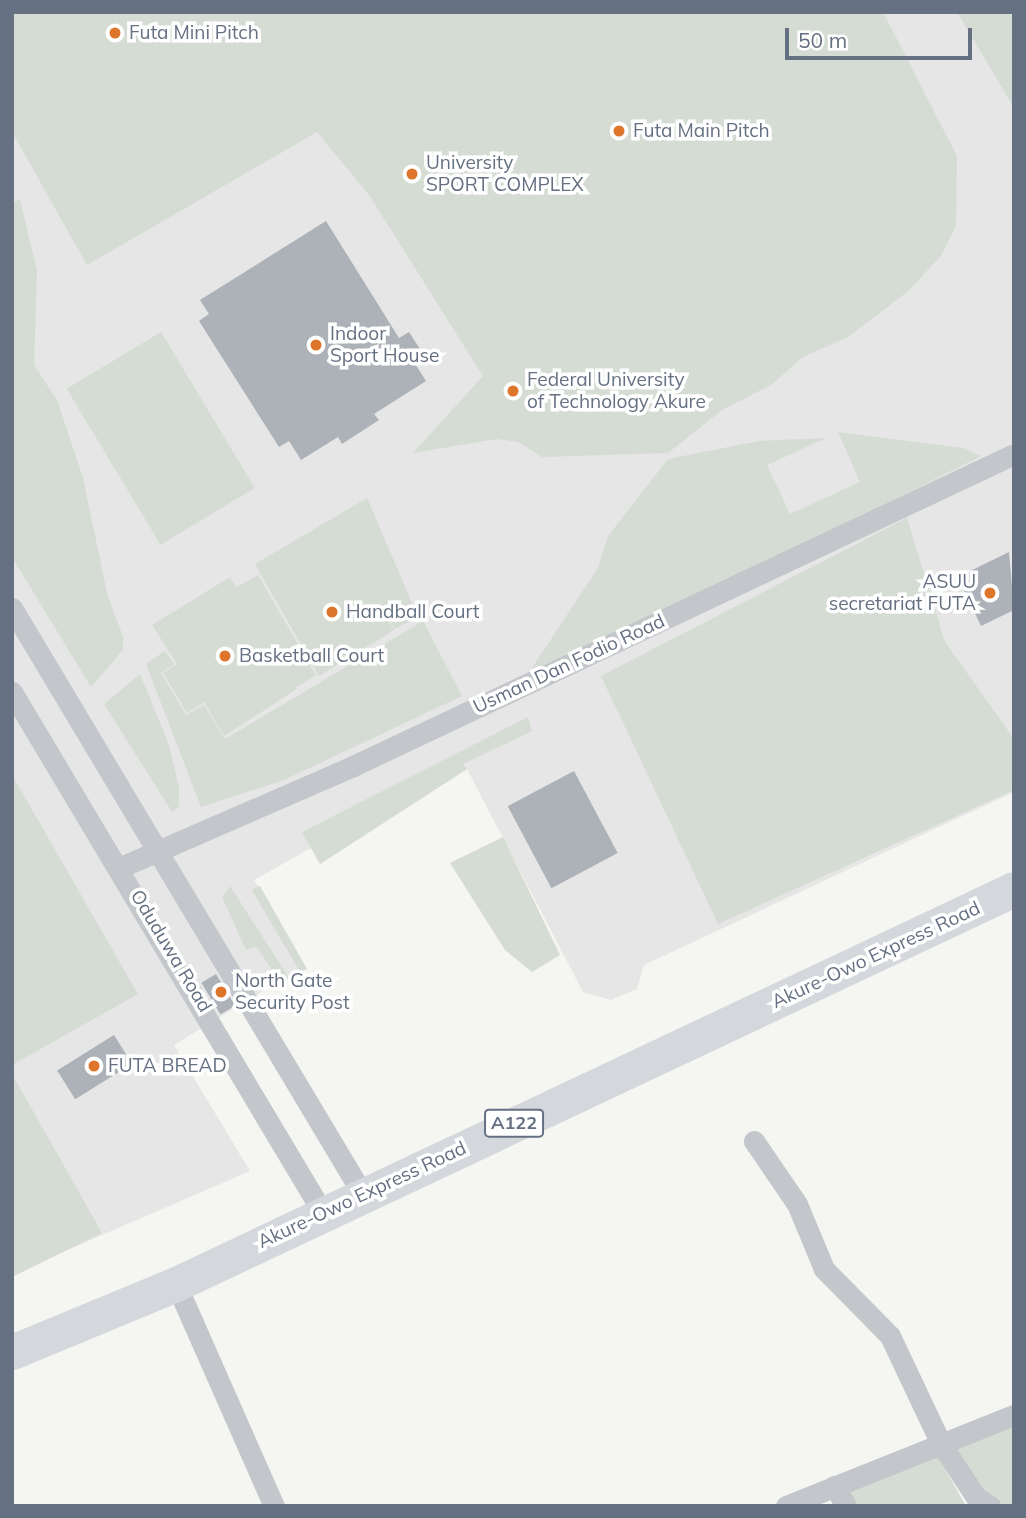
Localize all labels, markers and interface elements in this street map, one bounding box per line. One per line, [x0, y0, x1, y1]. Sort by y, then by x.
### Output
scale bar [788, 14, 975, 58]
place label: Futa Mini Pitch [129, 22, 259, 44]
marker: Futa Mini Pitch [107, 25, 123, 41]
text: 50 m [798, 27, 847, 53]
place label: Futa Main Pitch [633, 120, 770, 142]
marker: Futa Main Pitch [611, 123, 627, 139]
place label: University SPORT COMPLEX [426, 152, 584, 196]
marker: University SPORT COMPLEX [404, 166, 420, 182]
place label: Indoor Sport House [330, 323, 439, 367]
marker: Indoor Sport House [308, 337, 324, 353]
place label: Federal University of Technology Akure [527, 369, 706, 413]
marker: Federal University of Technology Akure [505, 383, 521, 399]
place label: ASUU secretariat FUTA [829, 571, 976, 615]
marker: ASUU secretariat FUTA [982, 585, 998, 601]
place label: Handball Court [346, 601, 479, 623]
marker: Handball Court [324, 604, 340, 620]
street label: Usman Dan Fodio Road [470, 610, 668, 718]
place label: Basketball Court [239, 645, 384, 667]
marker: Basketball Court [217, 648, 233, 664]
street label: Oduduwa Road [126, 886, 216, 1016]
street label: Akure-Owo Express Road [768, 897, 984, 1013]
place label: North Gate Security Post [235, 970, 350, 1014]
marker: North Gate Security Post [213, 984, 229, 1000]
place label: FUTA BREAD [108, 1055, 227, 1077]
marker: FUTA BREAD [86, 1058, 102, 1074]
road number: A122 [482, 1108, 546, 1138]
street label: Akure-Owo Express Road [254, 1137, 470, 1253]

